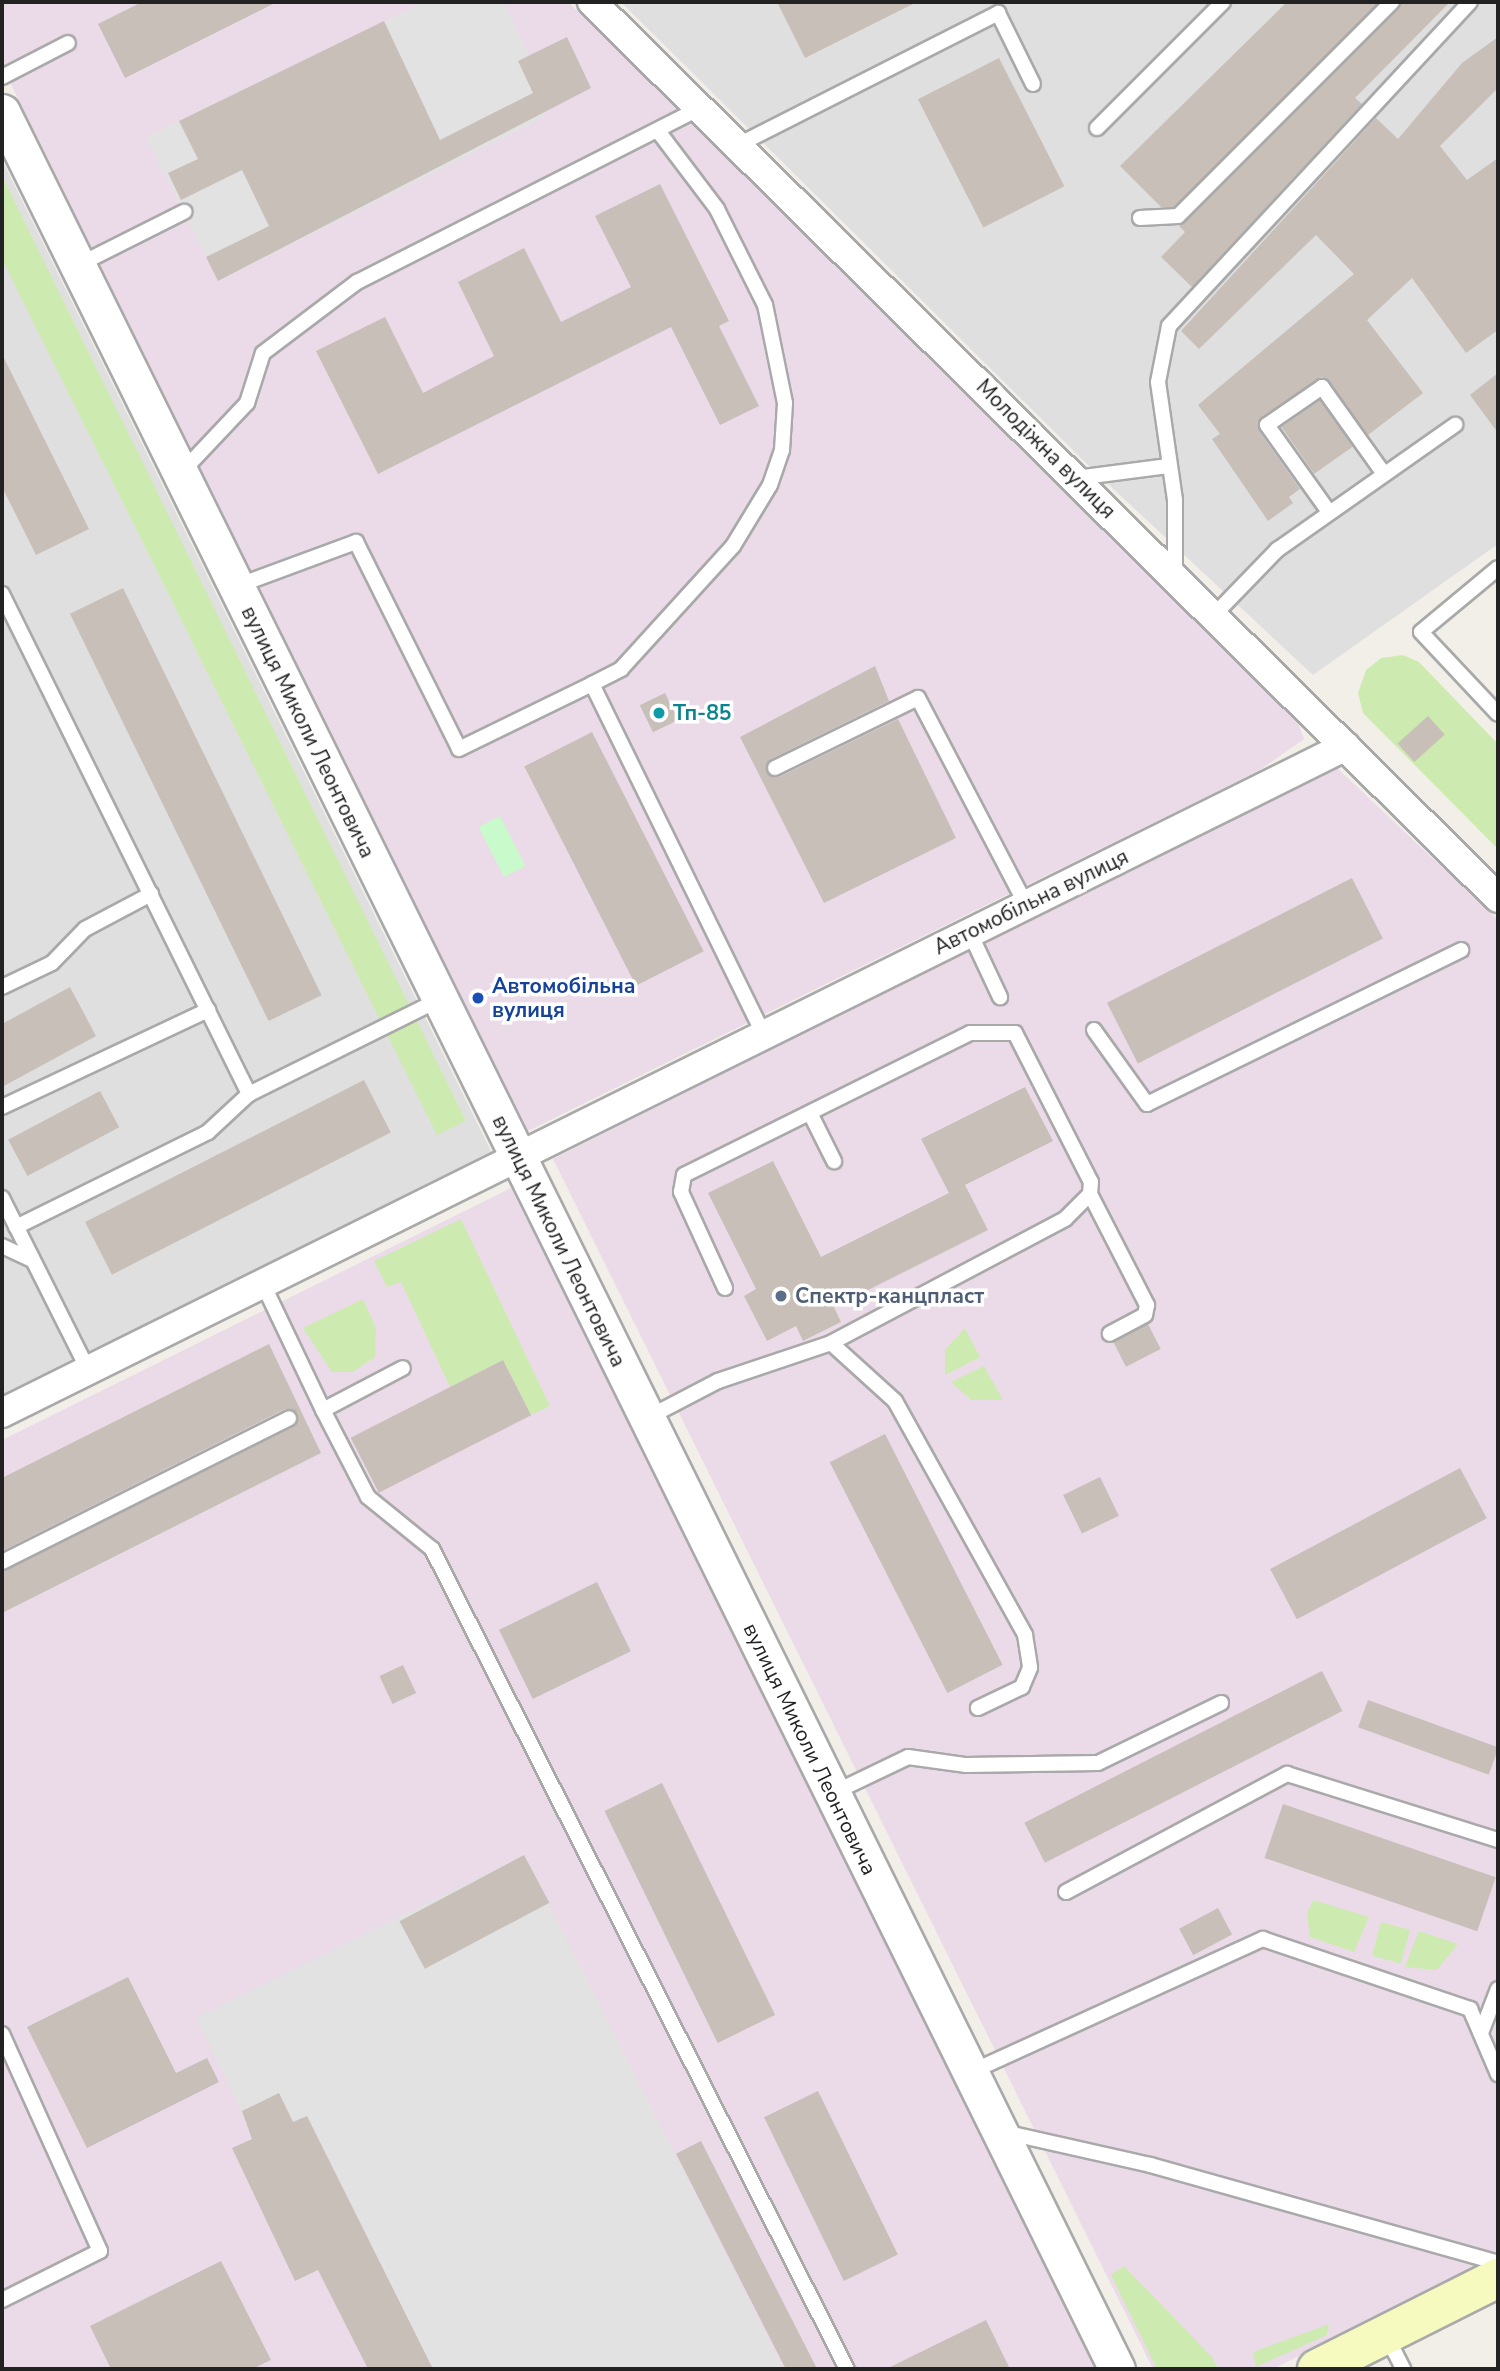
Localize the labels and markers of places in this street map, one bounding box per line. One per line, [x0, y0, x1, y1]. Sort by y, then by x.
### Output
place label: Тп-85 [673, 700, 731, 726]
marker: Тп-85 [651, 705, 667, 721]
place label: Автомобільна вулиця [492, 973, 635, 1023]
marker: Автомобільна вулиця [470, 990, 486, 1006]
place label: Спектр-канцпласт [795, 1283, 984, 1309]
marker: Спектр-канцпласт [773, 1288, 789, 1304]

